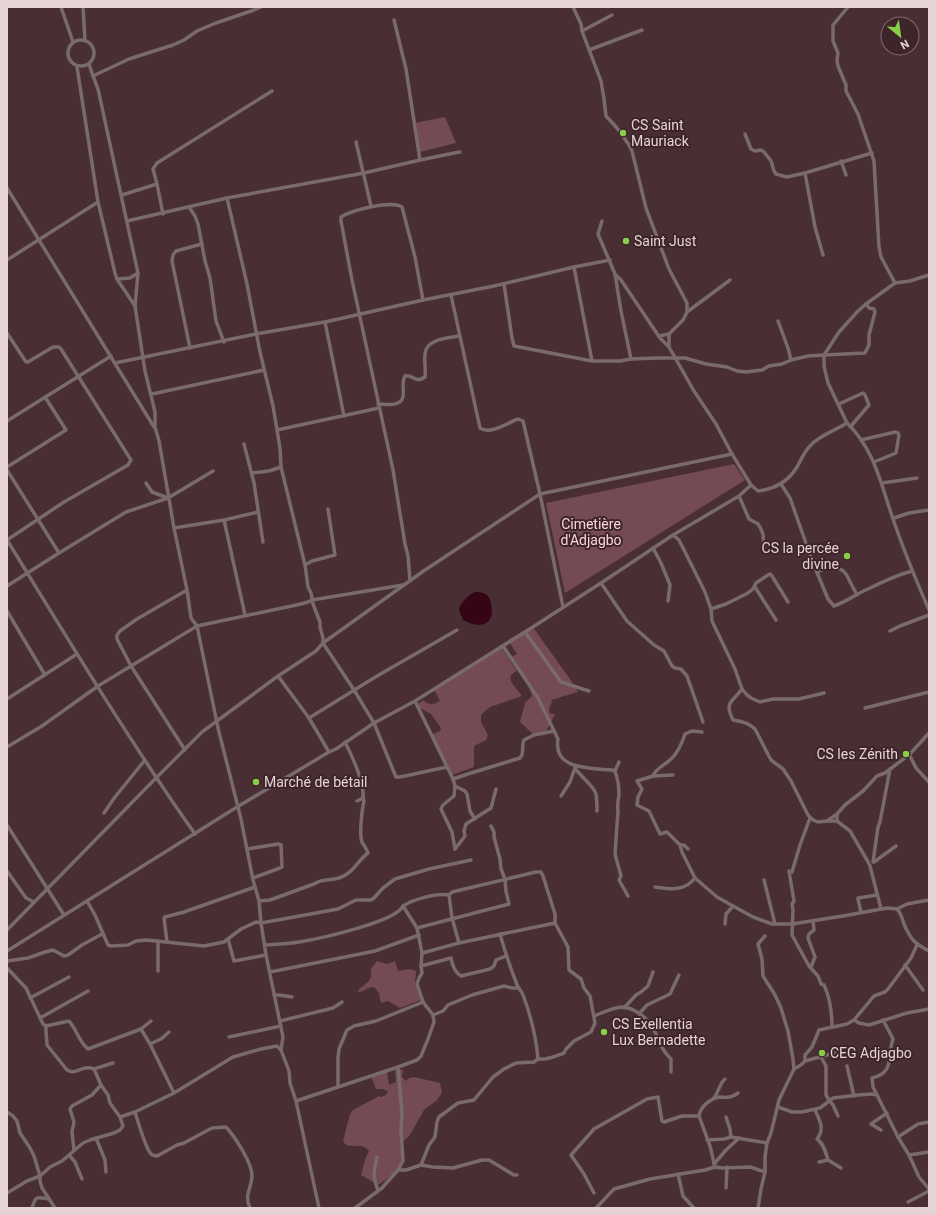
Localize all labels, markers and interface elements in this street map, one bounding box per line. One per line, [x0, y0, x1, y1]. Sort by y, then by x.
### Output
north arrow [880, 16, 920, 56]
text: N [898, 37, 911, 52]
place label: CS Saint Mauriack [631, 117, 690, 149]
marker: CS Saint Mauriack [618, 128, 628, 138]
place label: Saint Just [634, 233, 697, 249]
marker: Saint Just [621, 236, 631, 246]
park label: Cimetière d'Adjagbo [560, 516, 622, 548]
place label: CS la percée divine [762, 540, 839, 572]
marker: CS la percée divine [842, 551, 852, 561]
place label: CS les Zénith [816, 746, 898, 762]
marker: CS les Zénith [901, 749, 911, 759]
place label: Marché de bétail [264, 774, 367, 790]
marker: Marché de bétail [251, 777, 261, 787]
place label: CS Exellentia Lux Bernadette [612, 1016, 706, 1048]
marker: CS Exellentia Lux Bernadette [599, 1027, 609, 1037]
place label: CEG Adjagbo [830, 1045, 912, 1061]
marker: CEG Adjagbo [817, 1048, 827, 1058]

